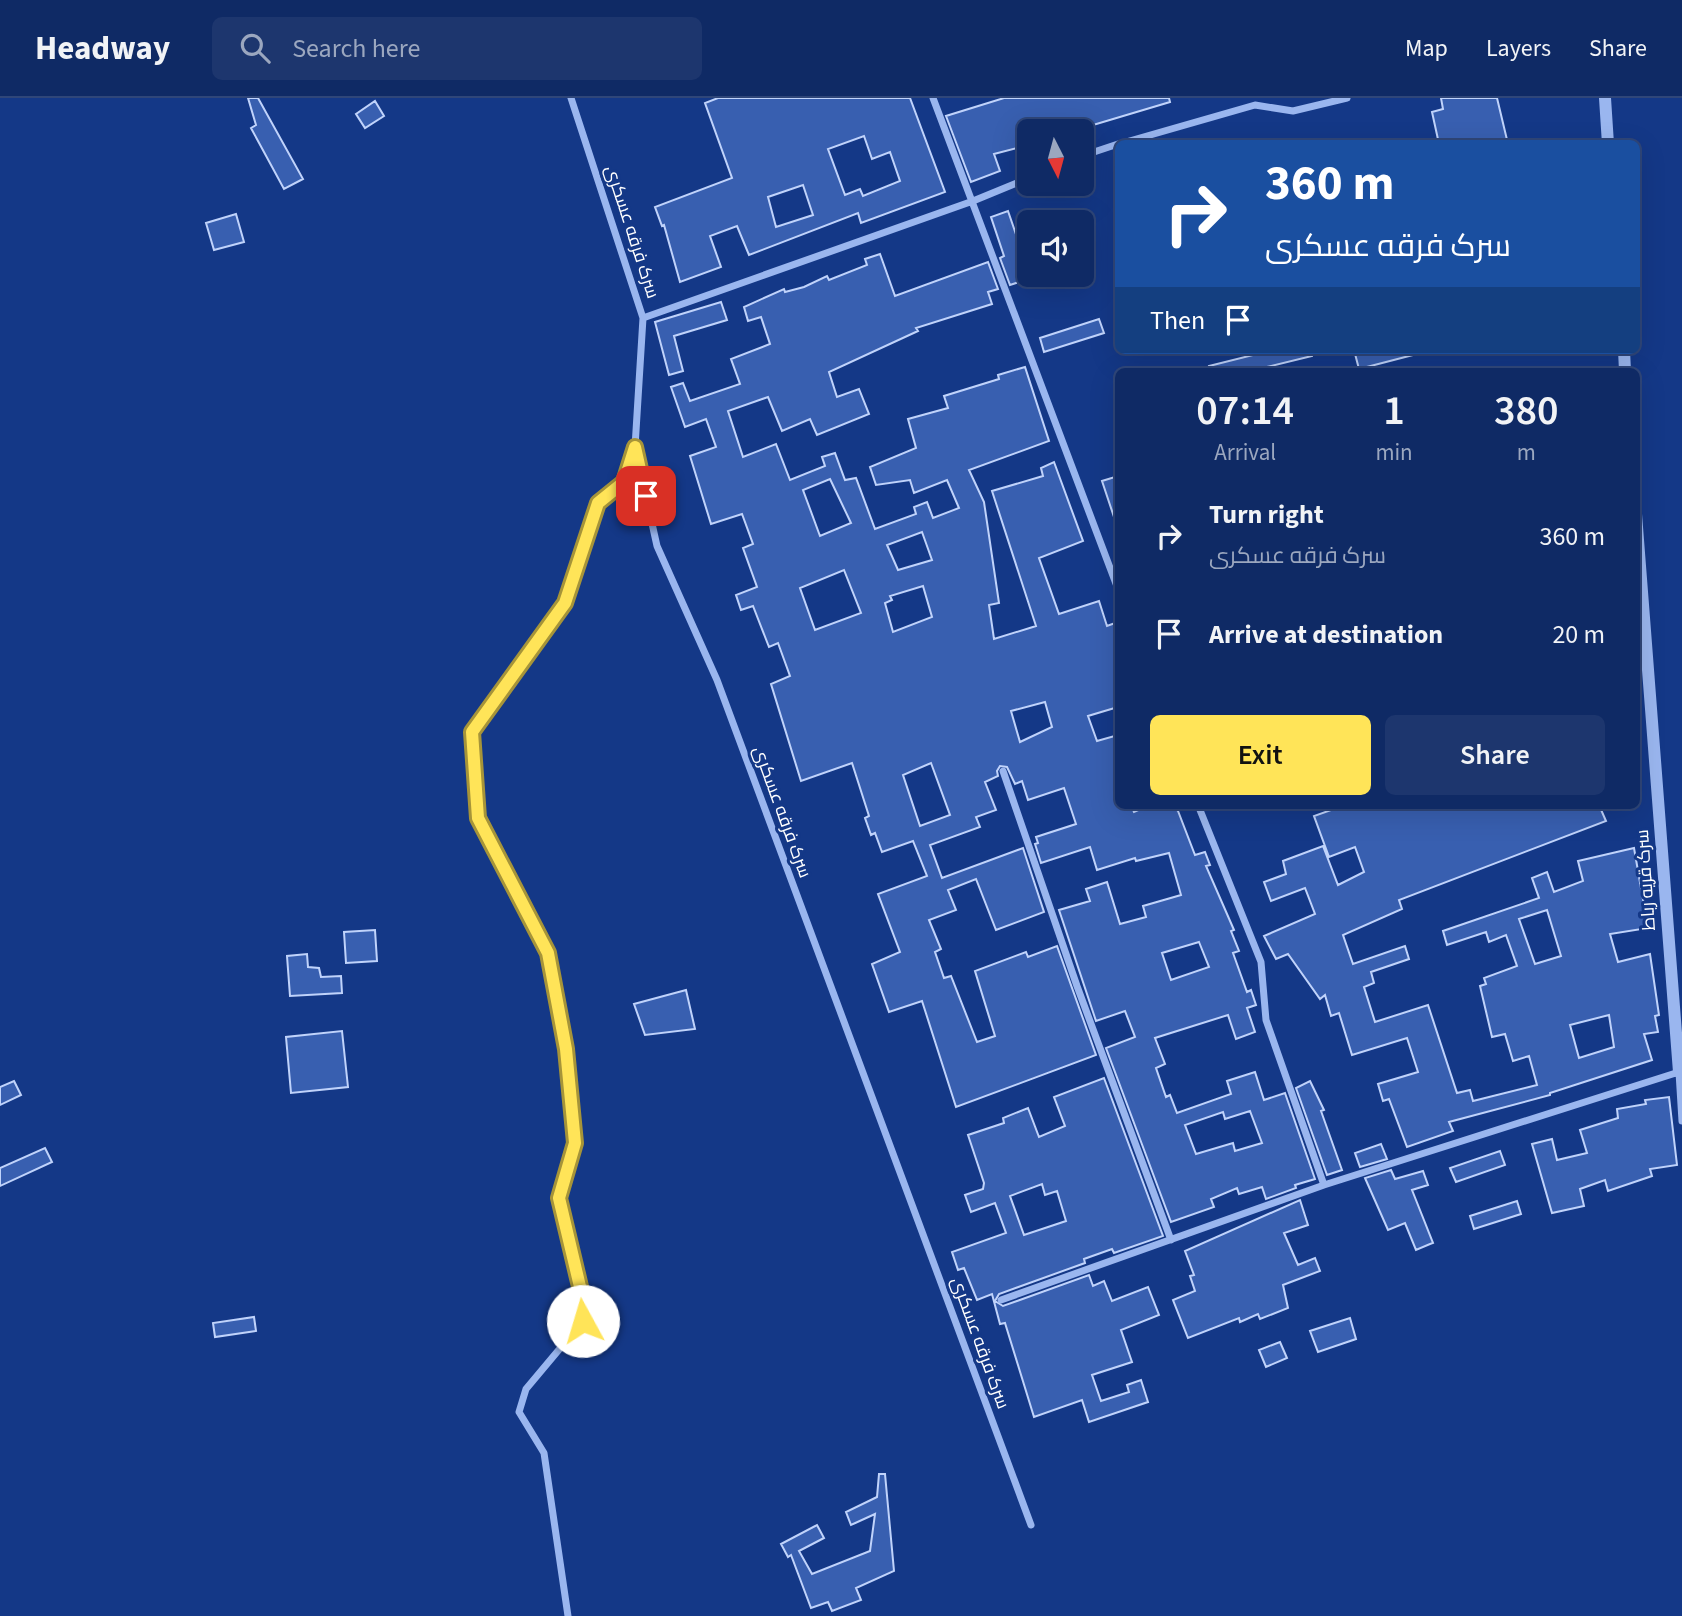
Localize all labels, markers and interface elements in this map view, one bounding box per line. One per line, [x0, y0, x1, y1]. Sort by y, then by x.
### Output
search box [212, 17, 702, 80]
text: Headway [35, 25, 170, 72]
icon: search [236, 29, 274, 67]
text: Search here [292, 30, 420, 67]
text: Map [1405, 31, 1448, 66]
text: Layers [1486, 31, 1551, 66]
text: Share [1589, 31, 1647, 66]
north arrow [1017, 119, 1094, 196]
map controls [1017, 119, 1094, 287]
text: 360 m [1265, 149, 1394, 219]
street label: سرک فرقه عسکری [599, 162, 665, 302]
icon: right [1150, 168, 1241, 259]
button: sound [1017, 210, 1094, 287]
text: سرک فرقه عسکری [1265, 223, 1511, 269]
icon: arrive [1219, 301, 1257, 339]
text: Then [1150, 302, 1205, 339]
text: 07:14 [1196, 381, 1294, 441]
text: 1 [1383, 381, 1405, 441]
text: 380 [1494, 381, 1559, 441]
text: Arrival [1214, 436, 1276, 469]
text: min [1375, 436, 1413, 469]
text: m [1517, 436, 1536, 469]
pin [616, 466, 676, 526]
icon: arrive [627, 477, 665, 515]
text: Turn right [1209, 496, 1324, 533]
icon: right [1150, 517, 1188, 555]
text: 360 m [1539, 518, 1605, 555]
text: سرک فرقه عسکری [1209, 539, 1386, 572]
icon: arrive [1150, 615, 1188, 653]
text: Arrive at destination [1209, 616, 1443, 653]
text: 20 m [1552, 616, 1605, 653]
button: Exit [1150, 715, 1371, 795]
button: Share [1385, 715, 1605, 795]
street label: سرک فرقه عسکری [747, 743, 817, 881]
street label: سرک قریه رباط [1630, 829, 1662, 931]
street label: سرک فرقه عسکری [945, 1274, 1015, 1412]
position arrow [546, 1284, 620, 1358]

